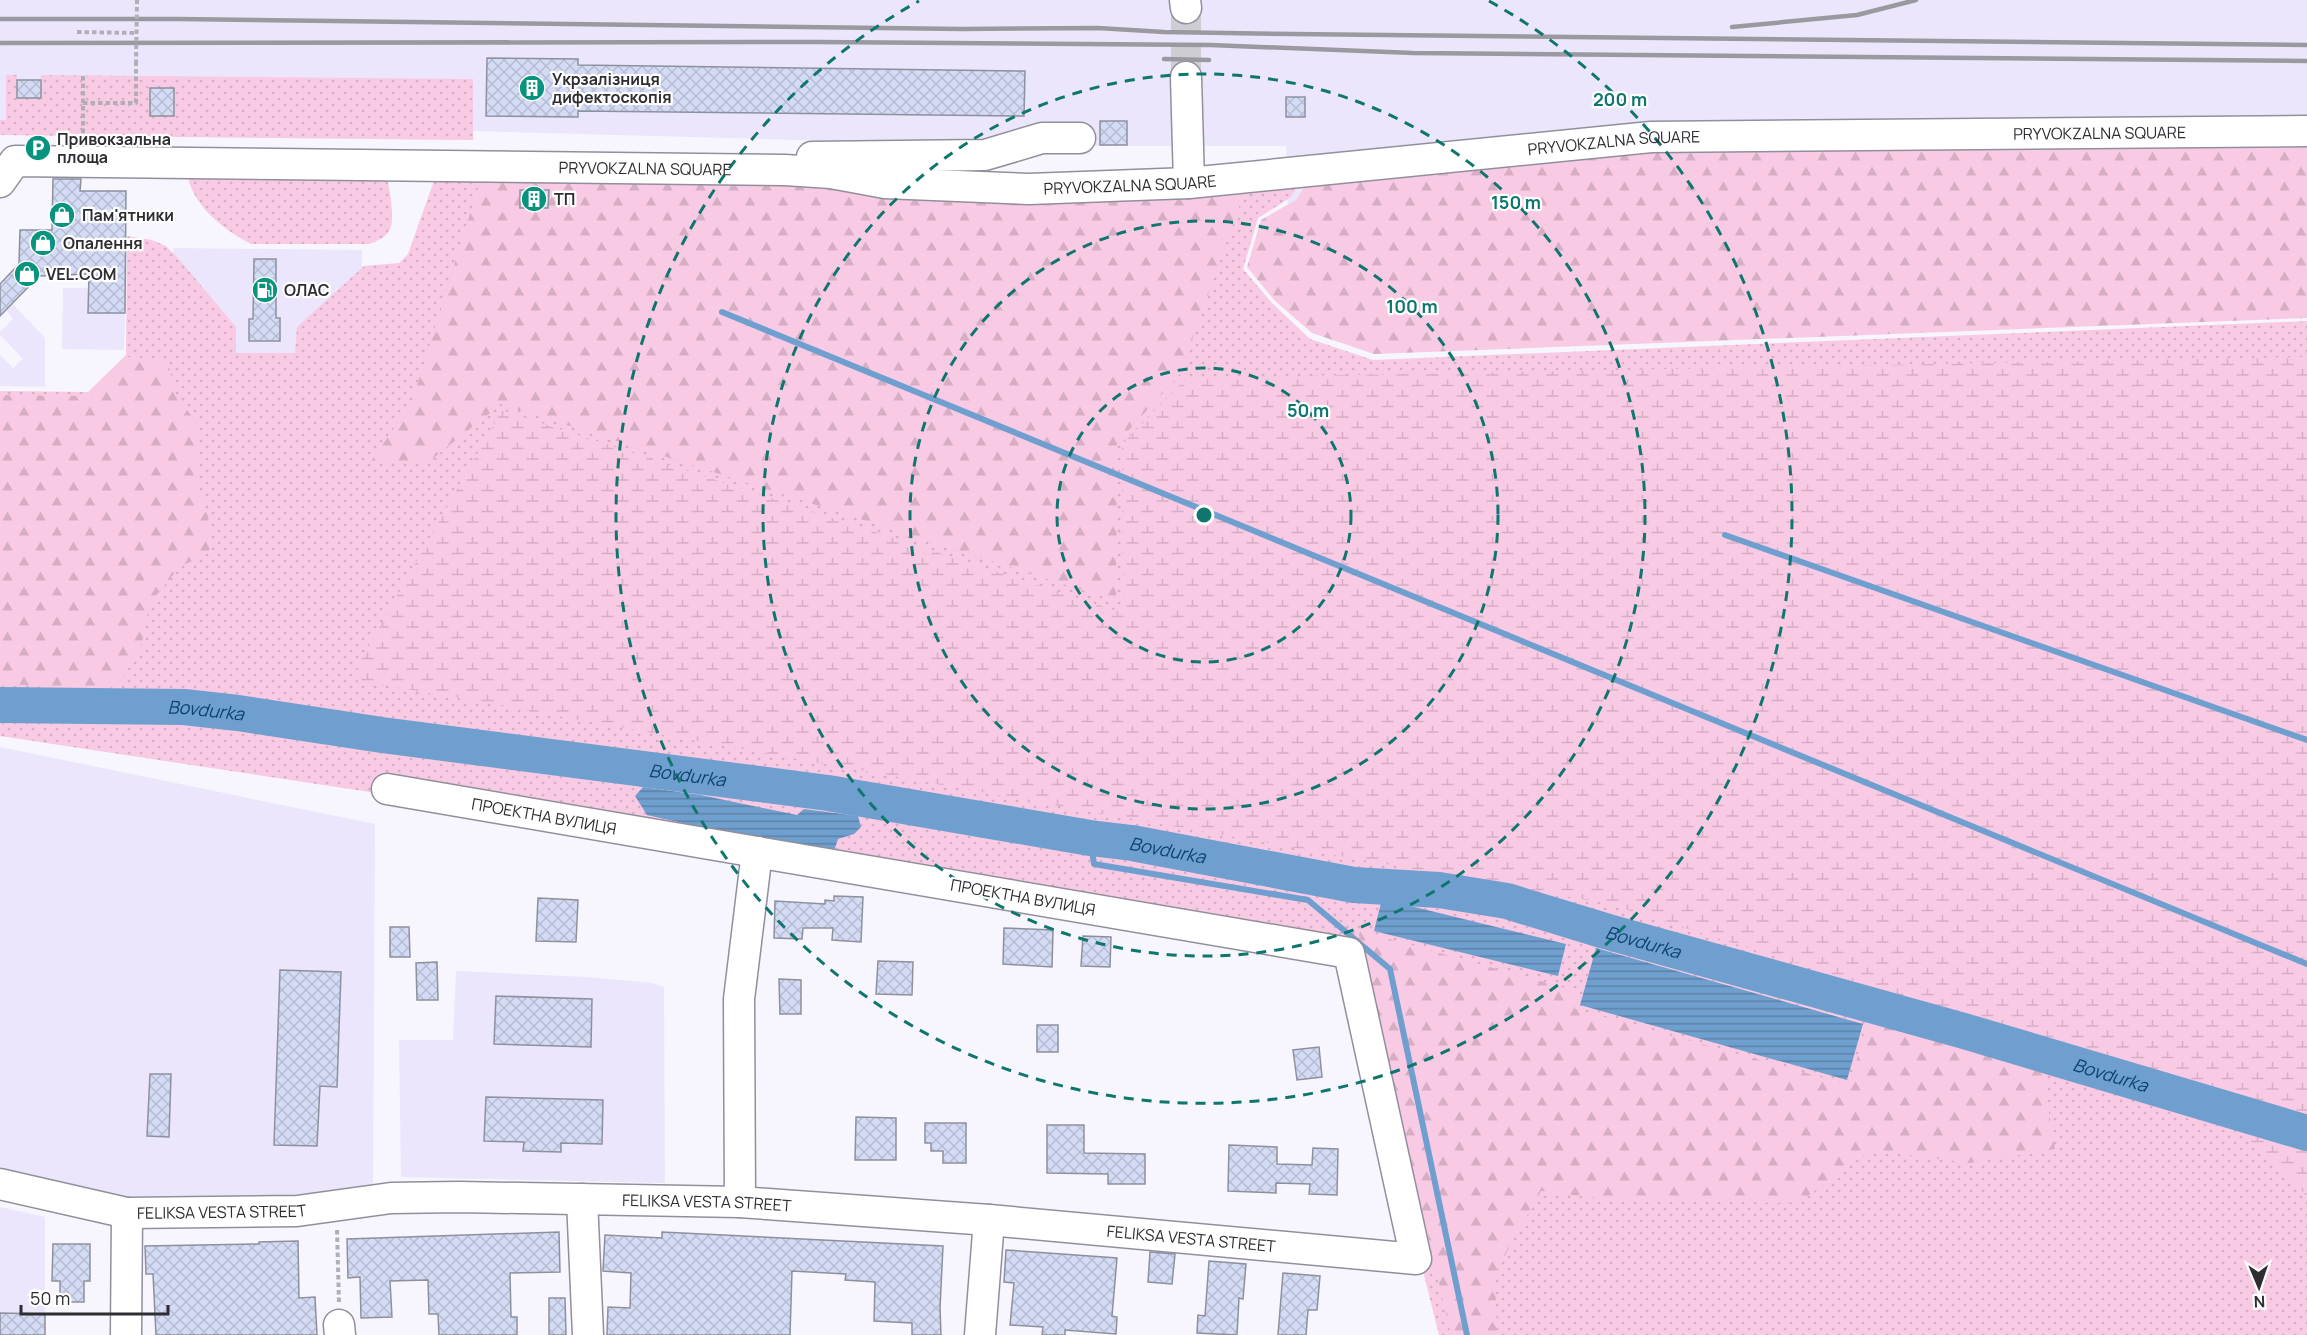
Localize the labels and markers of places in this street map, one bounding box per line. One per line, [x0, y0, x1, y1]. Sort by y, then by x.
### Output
place label: Укрзалізниця дифектоскопія [552, 68, 671, 108]
building icon: Укрзалізниця дифектоскопія [517, 73, 547, 103]
place label: Привокзальна площа [57, 128, 171, 168]
parking icon: Привокзальна площа [23, 133, 53, 163]
building icon: ТП [519, 184, 549, 214]
place label: ТП [554, 188, 575, 210]
shop icon: Пам'ятники [47, 200, 77, 230]
place label: Пам'ятники [82, 204, 174, 226]
shop icon: Опалення [28, 228, 58, 258]
place label: Опалення [63, 232, 143, 254]
shop icon: VEL.COM [12, 259, 42, 289]
place label: VEL.COM [46, 263, 117, 285]
fuel station icon: ОЛАС [250, 275, 280, 305]
place label: ОЛАС [284, 279, 330, 301]
centre of rings [1194, 505, 1214, 525]

